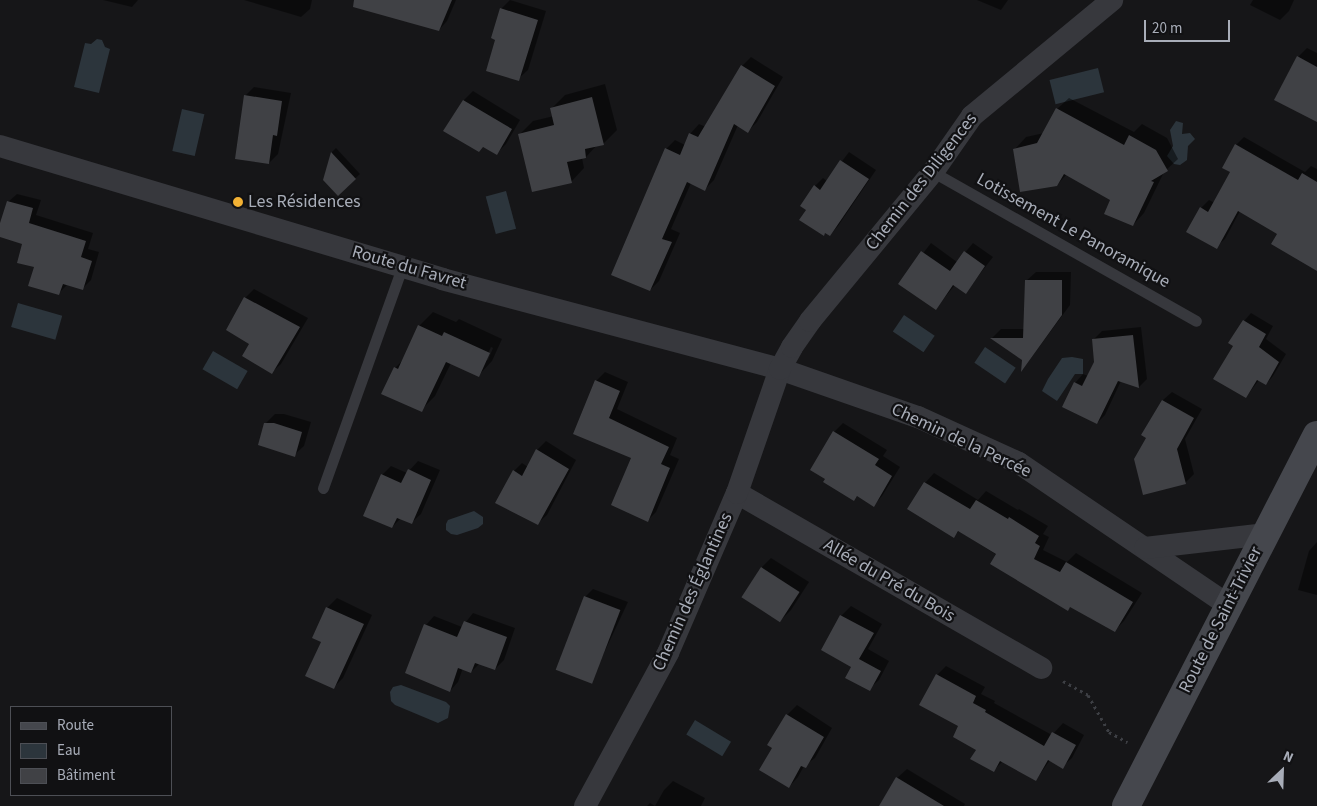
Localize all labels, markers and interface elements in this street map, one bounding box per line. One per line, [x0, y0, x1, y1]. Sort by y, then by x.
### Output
scale bar [1147, 10, 1233, 42]
text: 20 m [1152, 18, 1182, 39]
street label: Chemin des Diligences [862, 109, 982, 255]
street label: Lotissement Le Panoramique [972, 169, 1174, 293]
place label: Les Résidences [248, 191, 361, 213]
marker: Les Résidences [232, 196, 244, 208]
street label: Route du Favret [349, 241, 469, 295]
street label: Chemin de la Percée [888, 399, 1034, 483]
street label: Chemin des Églantines [648, 510, 738, 674]
street label: Allée du Pré du Bois [819, 535, 959, 627]
street label: Route de Saint-Trivier [1175, 543, 1267, 697]
legend [10, 706, 172, 796]
text: Route [57, 715, 94, 736]
text: Eau [57, 740, 81, 761]
north arrow [1257, 746, 1307, 796]
text: N [1280, 746, 1296, 768]
text: Bâtiment [57, 765, 115, 786]

